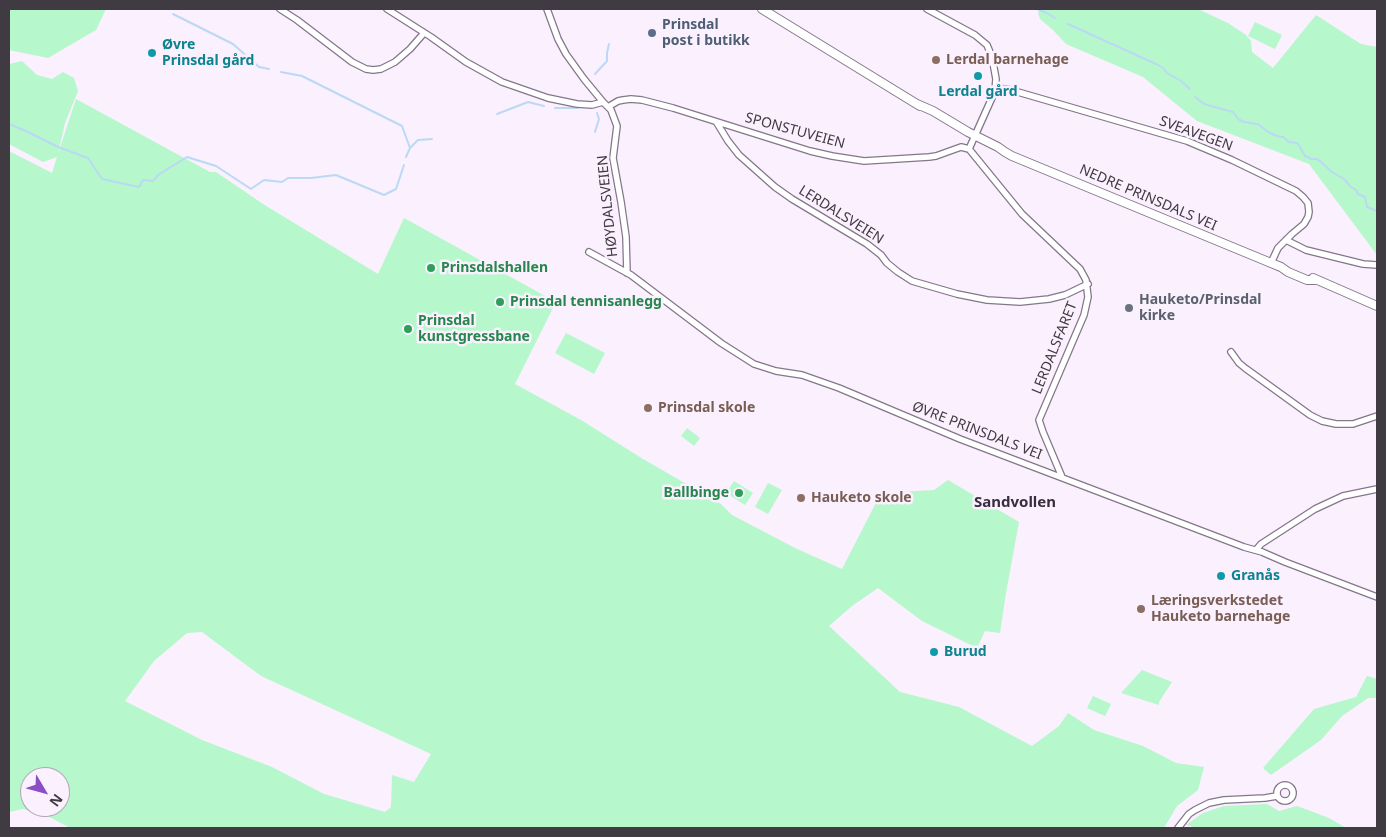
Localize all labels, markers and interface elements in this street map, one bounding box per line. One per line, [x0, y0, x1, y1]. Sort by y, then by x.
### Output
place label: Prinsdal post i butikk [662, 17, 750, 49]
marker: Prinsdal post i butikk [646, 27, 658, 39]
place label: Øvre Prinsdal gård [162, 37, 254, 70]
marker: Øvre Prinsdal gård [146, 47, 158, 59]
place label: Lerdal barnehage [946, 52, 1069, 68]
marker: Lerdal barnehage [930, 54, 942, 66]
marker: Lerdal gård [972, 70, 984, 82]
place label: Lerdal gård [938, 84, 1018, 100]
street label: SPONSTUVEIEN [743, 110, 847, 152]
street label: SVEAVEGEN [1157, 113, 1235, 155]
street label: HØYDALSVEIEN [594, 154, 622, 258]
street label: NEDRE PRINSDALS VEI [1077, 161, 1219, 235]
street label: LERDALSVEIEN [795, 182, 887, 248]
place label: Prinsdalshallen [441, 260, 548, 276]
marker: Prinsdalshallen [425, 262, 437, 274]
place label: Hauketo/Prinsdal kirke [1139, 292, 1262, 324]
place label: Prinsdal tennisanlegg [510, 294, 662, 310]
marker: Prinsdal tennisanlegg [494, 296, 506, 308]
street label: LERDALSFARET [1029, 299, 1081, 397]
marker: Hauketo/Prinsdal kirke [1123, 302, 1135, 314]
place label: Prinsdal kunstgressbane [418, 313, 530, 346]
marker: Prinsdal kunstgressbane [402, 323, 414, 335]
street label: ØVRE PRINSDALS VEI [910, 398, 1044, 464]
place label: Prinsdal skole [658, 400, 755, 416]
marker: Prinsdal skole [642, 402, 654, 414]
place label: Ballbinge [664, 485, 729, 501]
marker: Ballbinge [733, 487, 745, 499]
place label: Hauketo skole [811, 490, 912, 506]
marker: Hauketo skole [795, 492, 807, 504]
district label: Sandvollen [974, 494, 1056, 512]
place label: Granås [1231, 568, 1280, 584]
marker: Granås [1215, 570, 1227, 582]
place label: Læringsverkstedet Hauketo barnehage [1151, 593, 1290, 626]
marker: Læringsverkstedet Hauketo barnehage [1135, 603, 1147, 615]
place label: Burud [944, 644, 987, 660]
marker: Burud [928, 646, 940, 658]
north arrow [20, 767, 70, 817]
text: N [46, 790, 68, 811]

